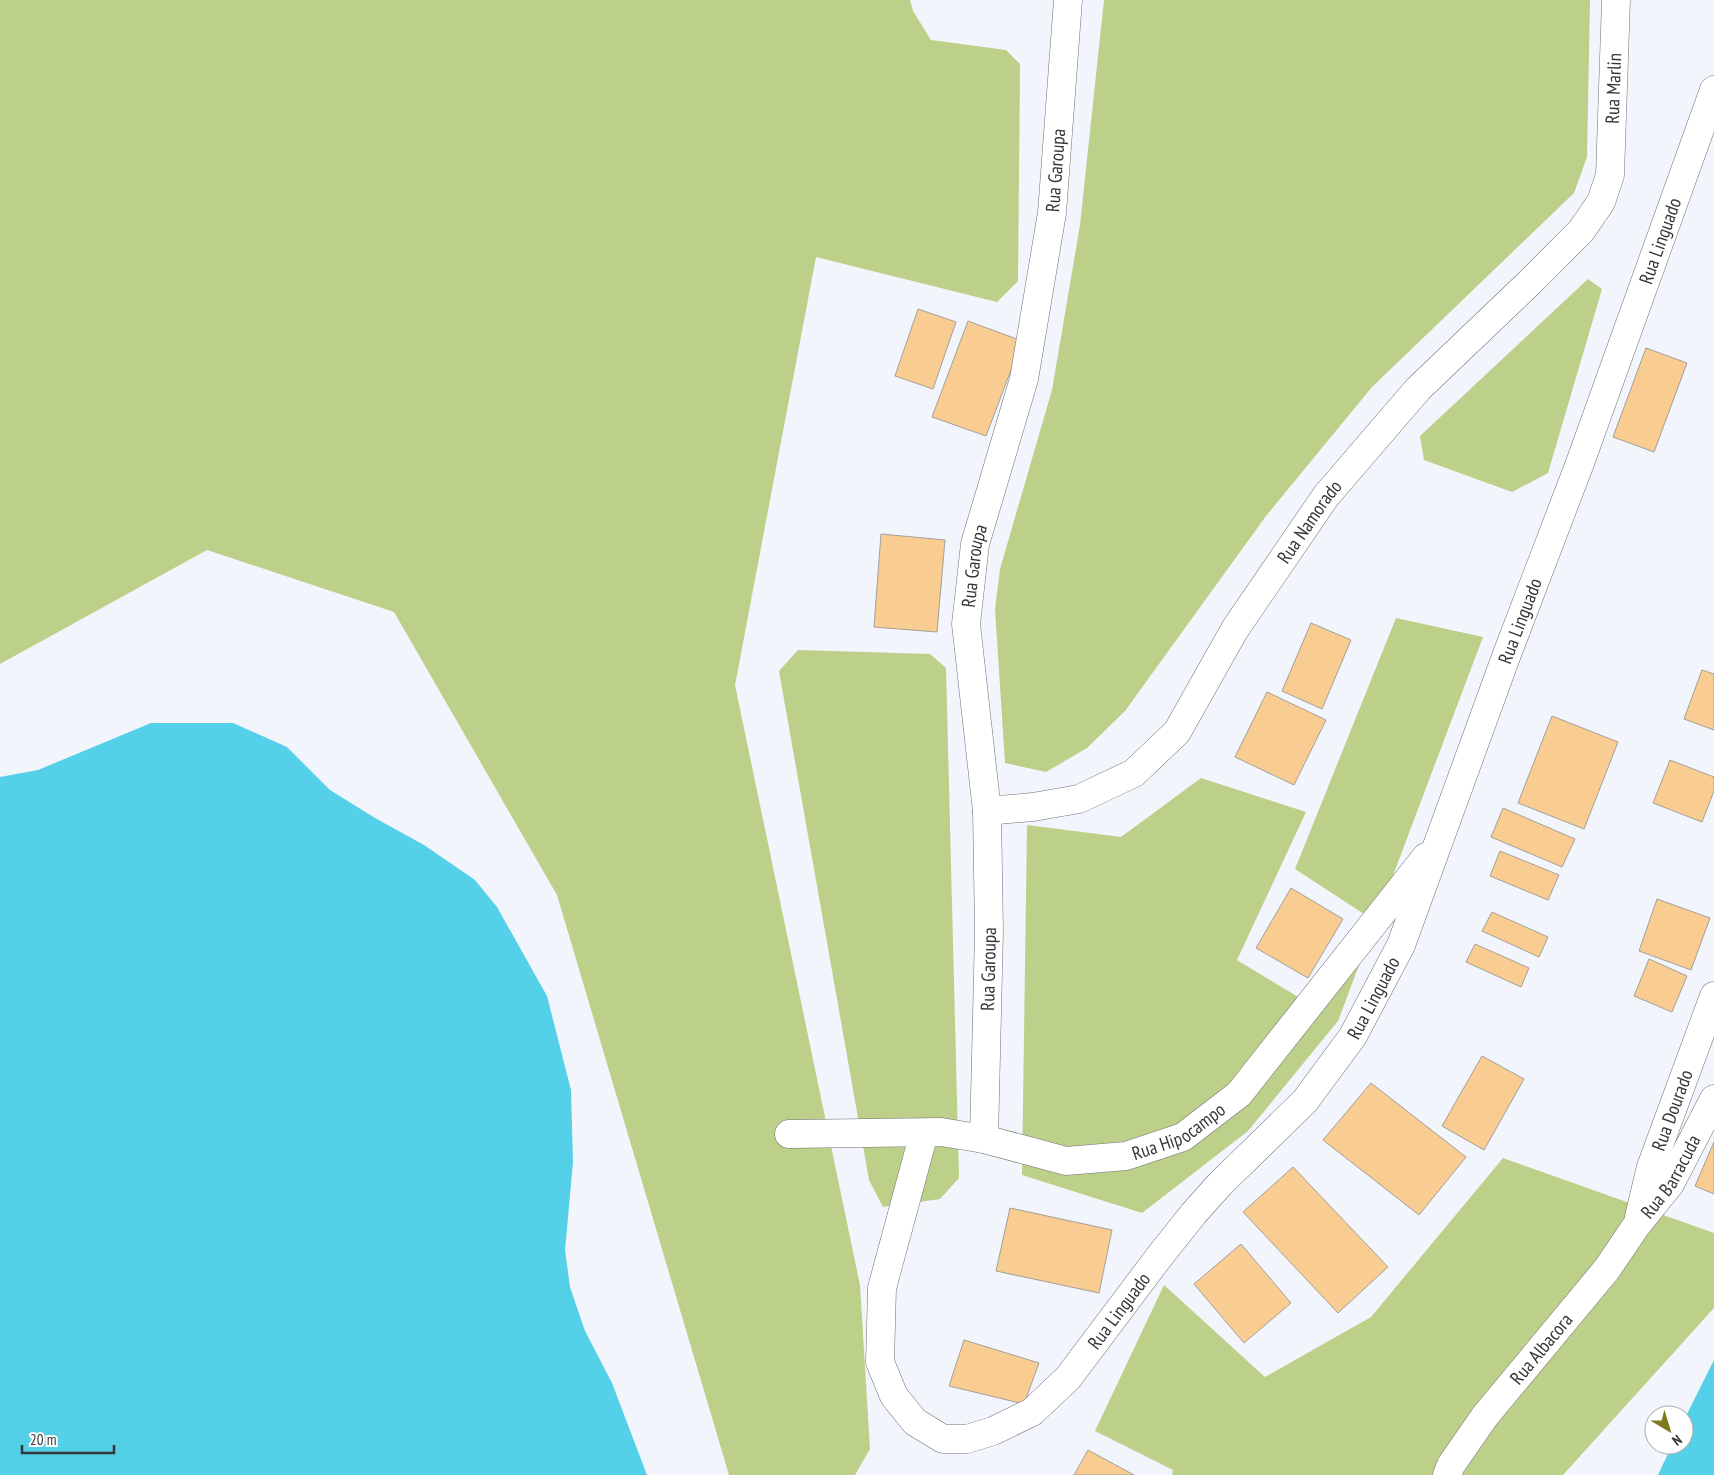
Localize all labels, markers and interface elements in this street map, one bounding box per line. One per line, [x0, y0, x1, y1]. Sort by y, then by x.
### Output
street label: Rua Marlin [1600, 53, 1626, 124]
street label: Rua Garoupa [1040, 128, 1070, 213]
street label: Rua Linguado [1633, 194, 1686, 287]
street label: Rua Namorado [1272, 475, 1347, 568]
street label: Rua Garoupa [956, 521, 992, 608]
street label: Rua Linguado [1493, 575, 1547, 667]
street label: Rua Garoupa [975, 927, 1001, 1011]
street label: Rua Linguado [1342, 952, 1405, 1043]
street label: Rua Dourado [1646, 1066, 1698, 1154]
street label: Rua Hipocampo [1129, 1097, 1230, 1165]
street label: Rua Barracuda [1635, 1131, 1705, 1223]
street label: Rua Linguado [1082, 1267, 1155, 1354]
street label: Rua Albacora [1504, 1308, 1577, 1389]
north arrow [1644, 1405, 1694, 1455]
scale bar [22, 1422, 115, 1454]
text: 20 m [30, 1430, 56, 1449]
text: N [1668, 1431, 1686, 1450]

